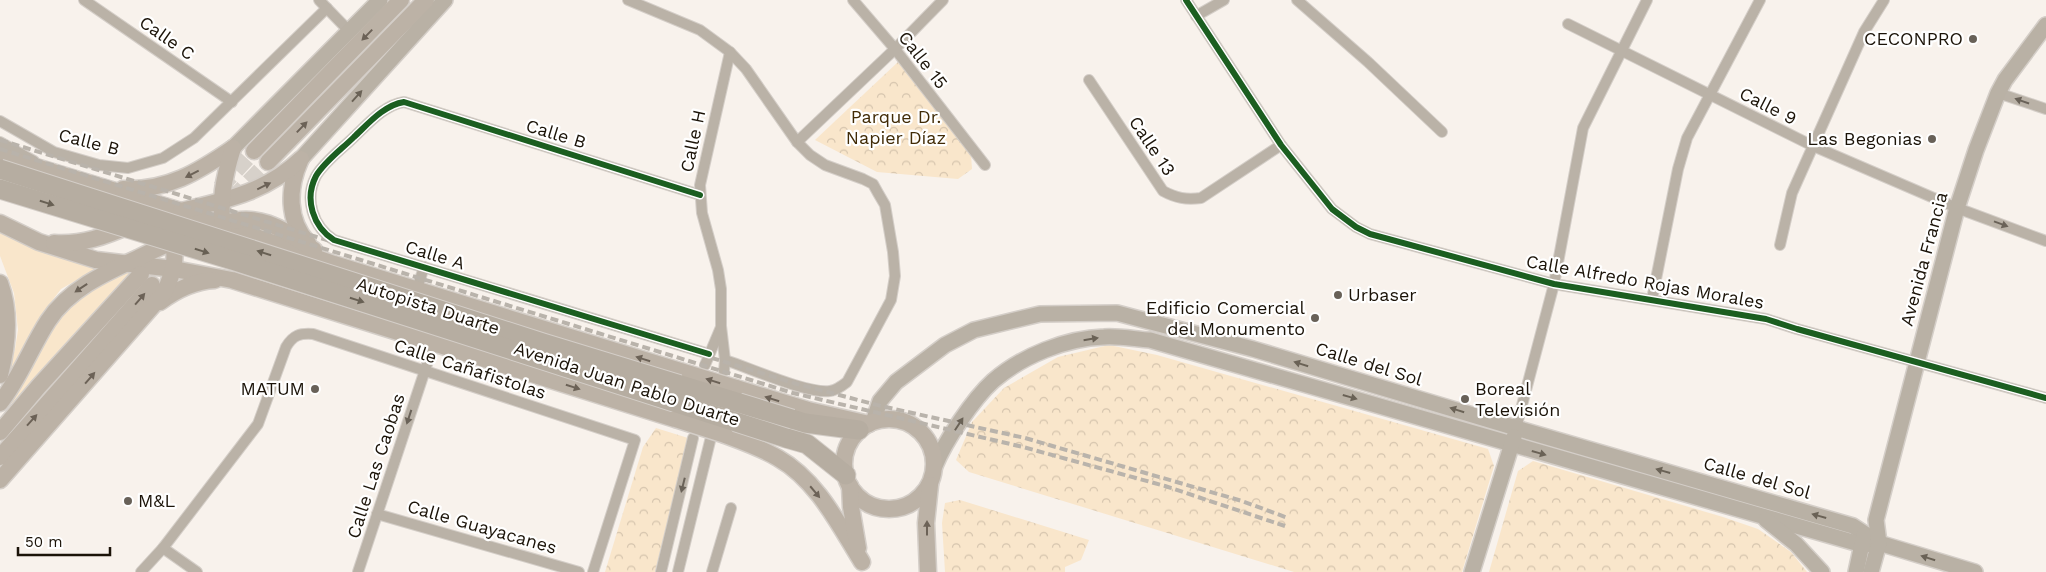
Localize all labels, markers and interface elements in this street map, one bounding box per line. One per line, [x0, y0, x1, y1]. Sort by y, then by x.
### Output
street label: Calle C [136, 11, 199, 64]
street label: Calle 15 [894, 27, 952, 93]
place label: CECONPRO [1864, 28, 1963, 49]
one-way arrow [362, 29, 374, 41]
marker: CECONPRO [1967, 33, 1979, 45]
street label: Calle 9 [1736, 82, 1800, 129]
one-way arrow [351, 91, 363, 103]
one-way arrow [2014, 97, 2029, 105]
park label: Parque Dr. Napier Díaz [846, 106, 946, 148]
street label: Calle H [676, 108, 709, 174]
street label: Calle 13 [1125, 112, 1180, 179]
street label: Calle B [524, 114, 589, 153]
one-way arrow [296, 121, 308, 133]
street label: Calle B [57, 124, 122, 159]
place label: Las Begonias [1807, 128, 1922, 149]
marker: Las Begonias [1926, 133, 1938, 145]
one-way arrow [185, 171, 199, 179]
one-way arrow [257, 182, 272, 190]
street label: Avenida Francia [1896, 190, 1952, 328]
one-way arrow [39, 200, 54, 207]
one-way arrow [1994, 221, 2009, 228]
street label: Calle A [403, 236, 468, 274]
one-way arrow [194, 248, 209, 255]
one-way arrow [256, 249, 271, 257]
street label: Calle Alfredo Rojas Morales [1524, 250, 1766, 313]
street label: Autopista Duarte [354, 272, 502, 339]
one-way arrow [74, 283, 88, 293]
place label: Urbaser [1348, 284, 1417, 305]
marker: Urbaser [1332, 289, 1344, 301]
one-way arrow [135, 292, 146, 305]
one-way arrow [349, 297, 364, 304]
place label: Edificio Comercial del Monumento [1146, 297, 1305, 339]
marker: Edificio Comercial del Monumento [1309, 312, 1321, 324]
street label: Calle Cañafistolas [391, 334, 549, 403]
one-way arrow [1083, 334, 1099, 342]
street label: Avenida Juan Pablo Duarte [512, 337, 743, 430]
street label: Calle del Sol [1313, 337, 1426, 390]
one-way arrow [635, 355, 650, 363]
one-way arrow [1293, 359, 1308, 367]
one-way arrow [84, 372, 96, 384]
one-way arrow [705, 376, 720, 384]
place label: MATUM [240, 378, 305, 399]
place label: Boreal Televisión [1475, 378, 1560, 420]
marker: MATUM [309, 383, 321, 395]
one-way arrow [565, 384, 580, 392]
street label: Calle Las Caobas [342, 391, 409, 541]
marker: Boreal Televisión [1459, 393, 1471, 405]
one-way arrow [1342, 394, 1357, 402]
one-way arrow [764, 395, 779, 403]
one-way arrow [1449, 406, 1464, 414]
one-way arrow [405, 410, 413, 425]
one-way arrow [27, 414, 38, 427]
one-way arrow [954, 417, 964, 430]
one-way arrow [1532, 449, 1547, 457]
street label: Calle del Sol [1701, 452, 1814, 503]
one-way arrow [1655, 466, 1670, 474]
one-way arrow [679, 478, 687, 493]
one-way arrow [810, 485, 821, 498]
place label: M&L [138, 490, 176, 511]
marker: M&L [122, 495, 134, 507]
street label: Calle Guayacanes [405, 495, 559, 558]
one-way arrow [1812, 512, 1827, 520]
one-way arrow [923, 520, 931, 536]
scale bar [18, 524, 110, 556]
text: 50 m [25, 533, 62, 551]
one-way arrow [1920, 553, 1935, 561]

